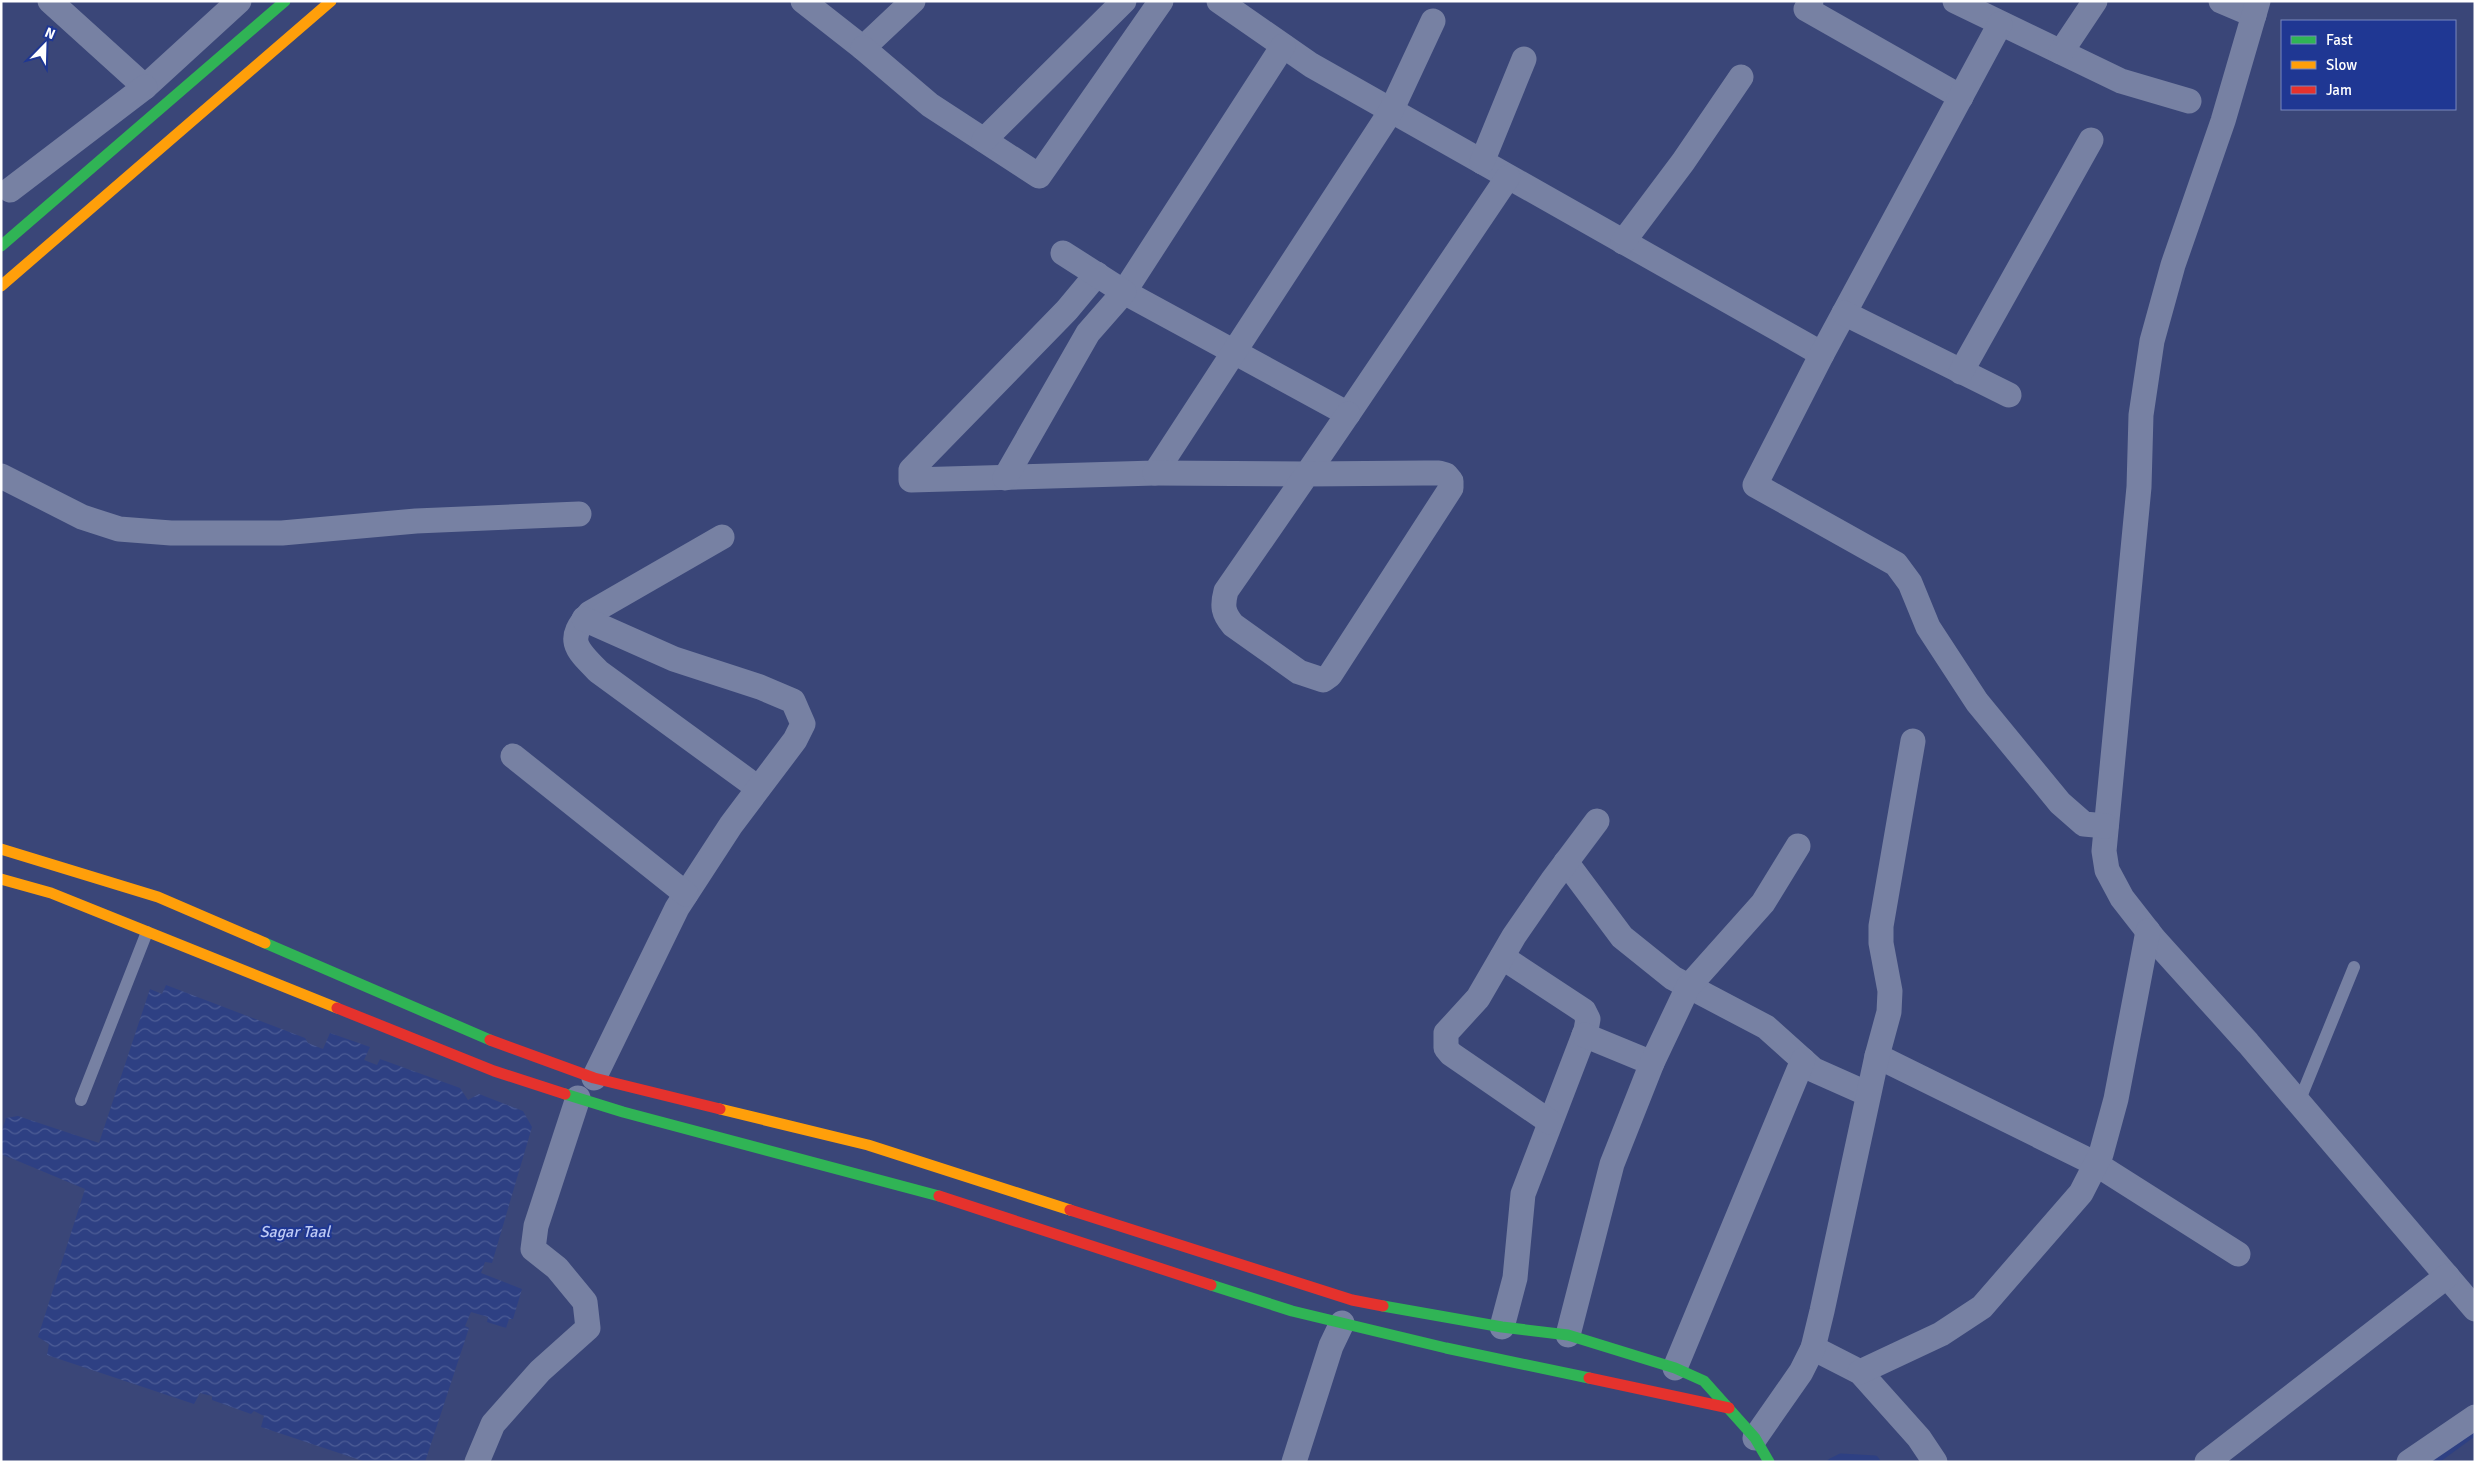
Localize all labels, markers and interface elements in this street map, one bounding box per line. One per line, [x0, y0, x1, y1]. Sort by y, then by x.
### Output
north arrow [20, 20, 70, 70]
legend [2281, 20, 2456, 110]
text: N [42, 24, 58, 43]
text: Fast [2326, 31, 2353, 49]
text: Slow [2326, 56, 2357, 74]
text: Jam [2326, 81, 2352, 99]
water label: Sagar Taal [260, 1222, 332, 1242]

